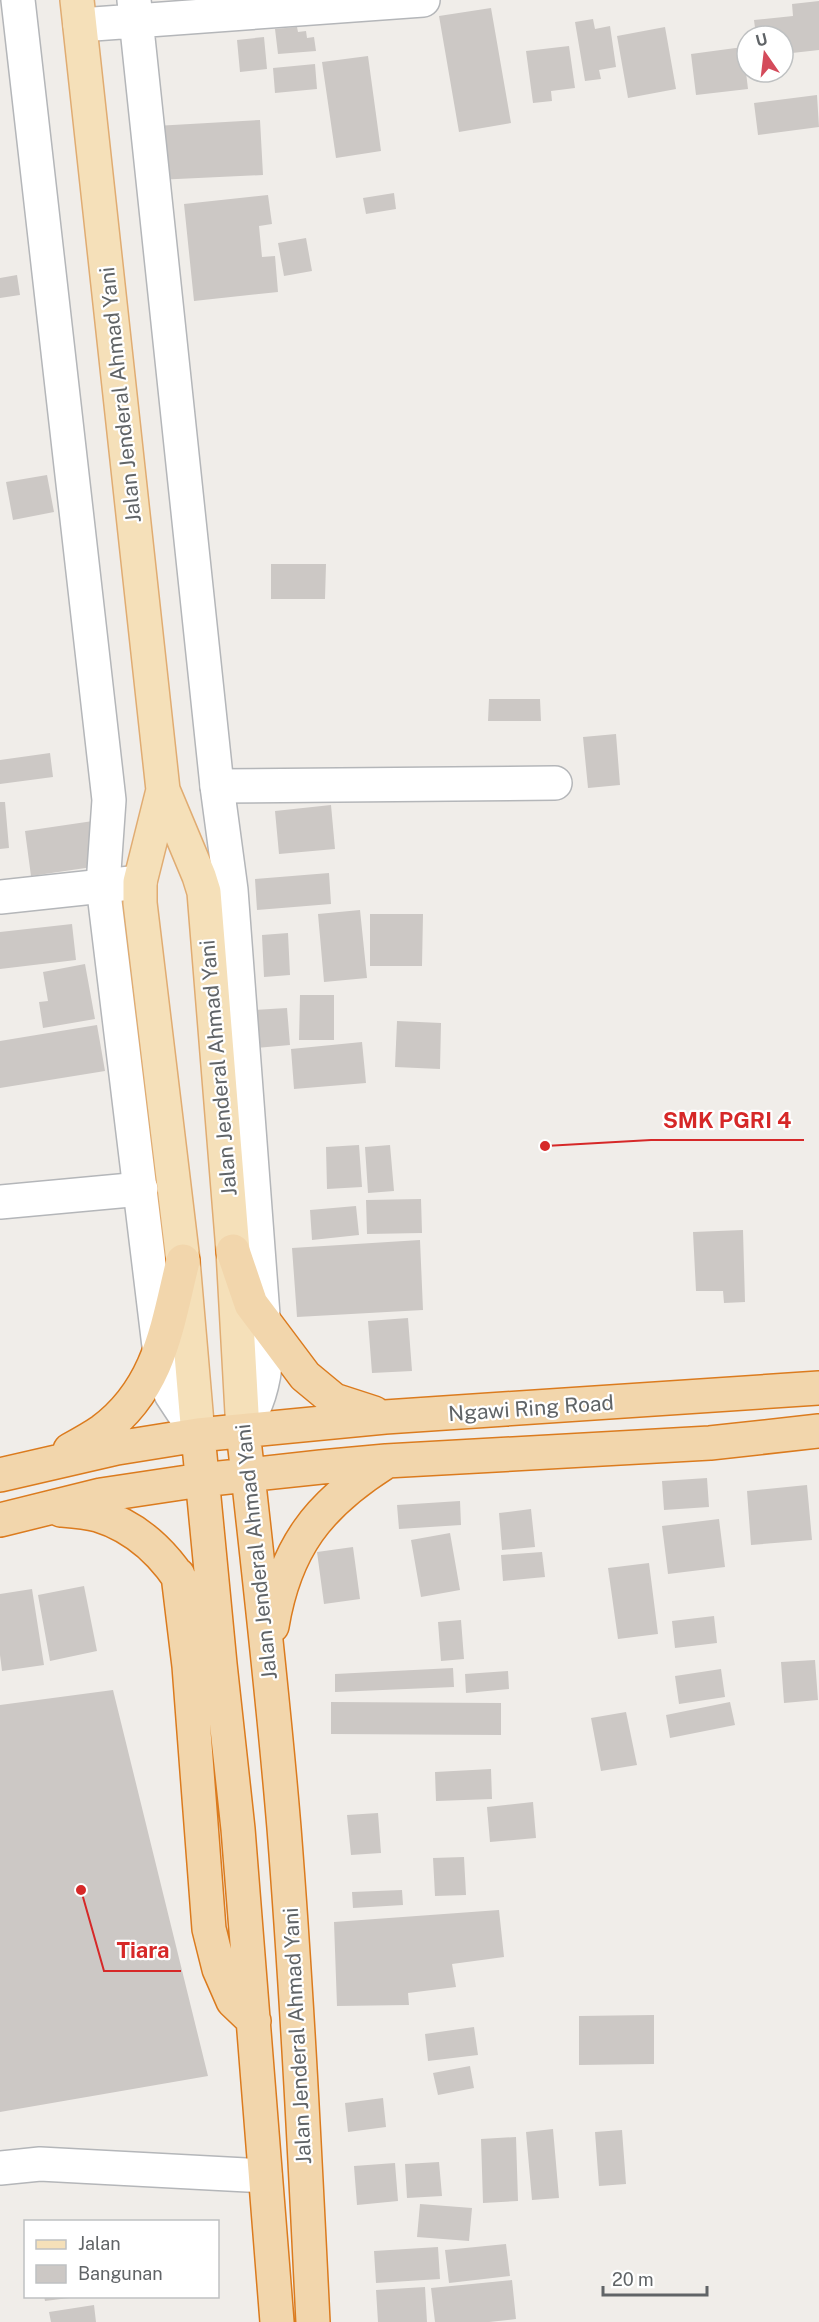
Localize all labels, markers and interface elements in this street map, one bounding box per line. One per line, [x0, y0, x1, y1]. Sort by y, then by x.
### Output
north arrow [735, 24, 795, 84]
text: U [754, 29, 769, 51]
street label: Jalan Jenderal Ahmad Yani [94, 266, 146, 524]
street label: Jalan Jenderal Ahmad Yani [194, 939, 242, 1197]
callout: SMK PGRI 4 [651, 1100, 804, 1140]
text: SMK PGRI 4 [663, 1107, 791, 1133]
street label: Ngawi Ring Road [447, 1390, 615, 1426]
street label: Jalan Jenderal Ahmad Yani [230, 1423, 282, 1681]
street label: Jalan Jenderal Ahmad Yani [278, 1907, 316, 2165]
callout: Tiara [104, 1931, 181, 1971]
text: Tiara [116, 1937, 170, 1963]
legend [24, 2220, 219, 2298]
text: Jalan [78, 2233, 121, 2254]
scale bar [603, 2259, 706, 2297]
text: Bangunan [78, 2263, 163, 2284]
text: 20 m [612, 2269, 654, 2290]

